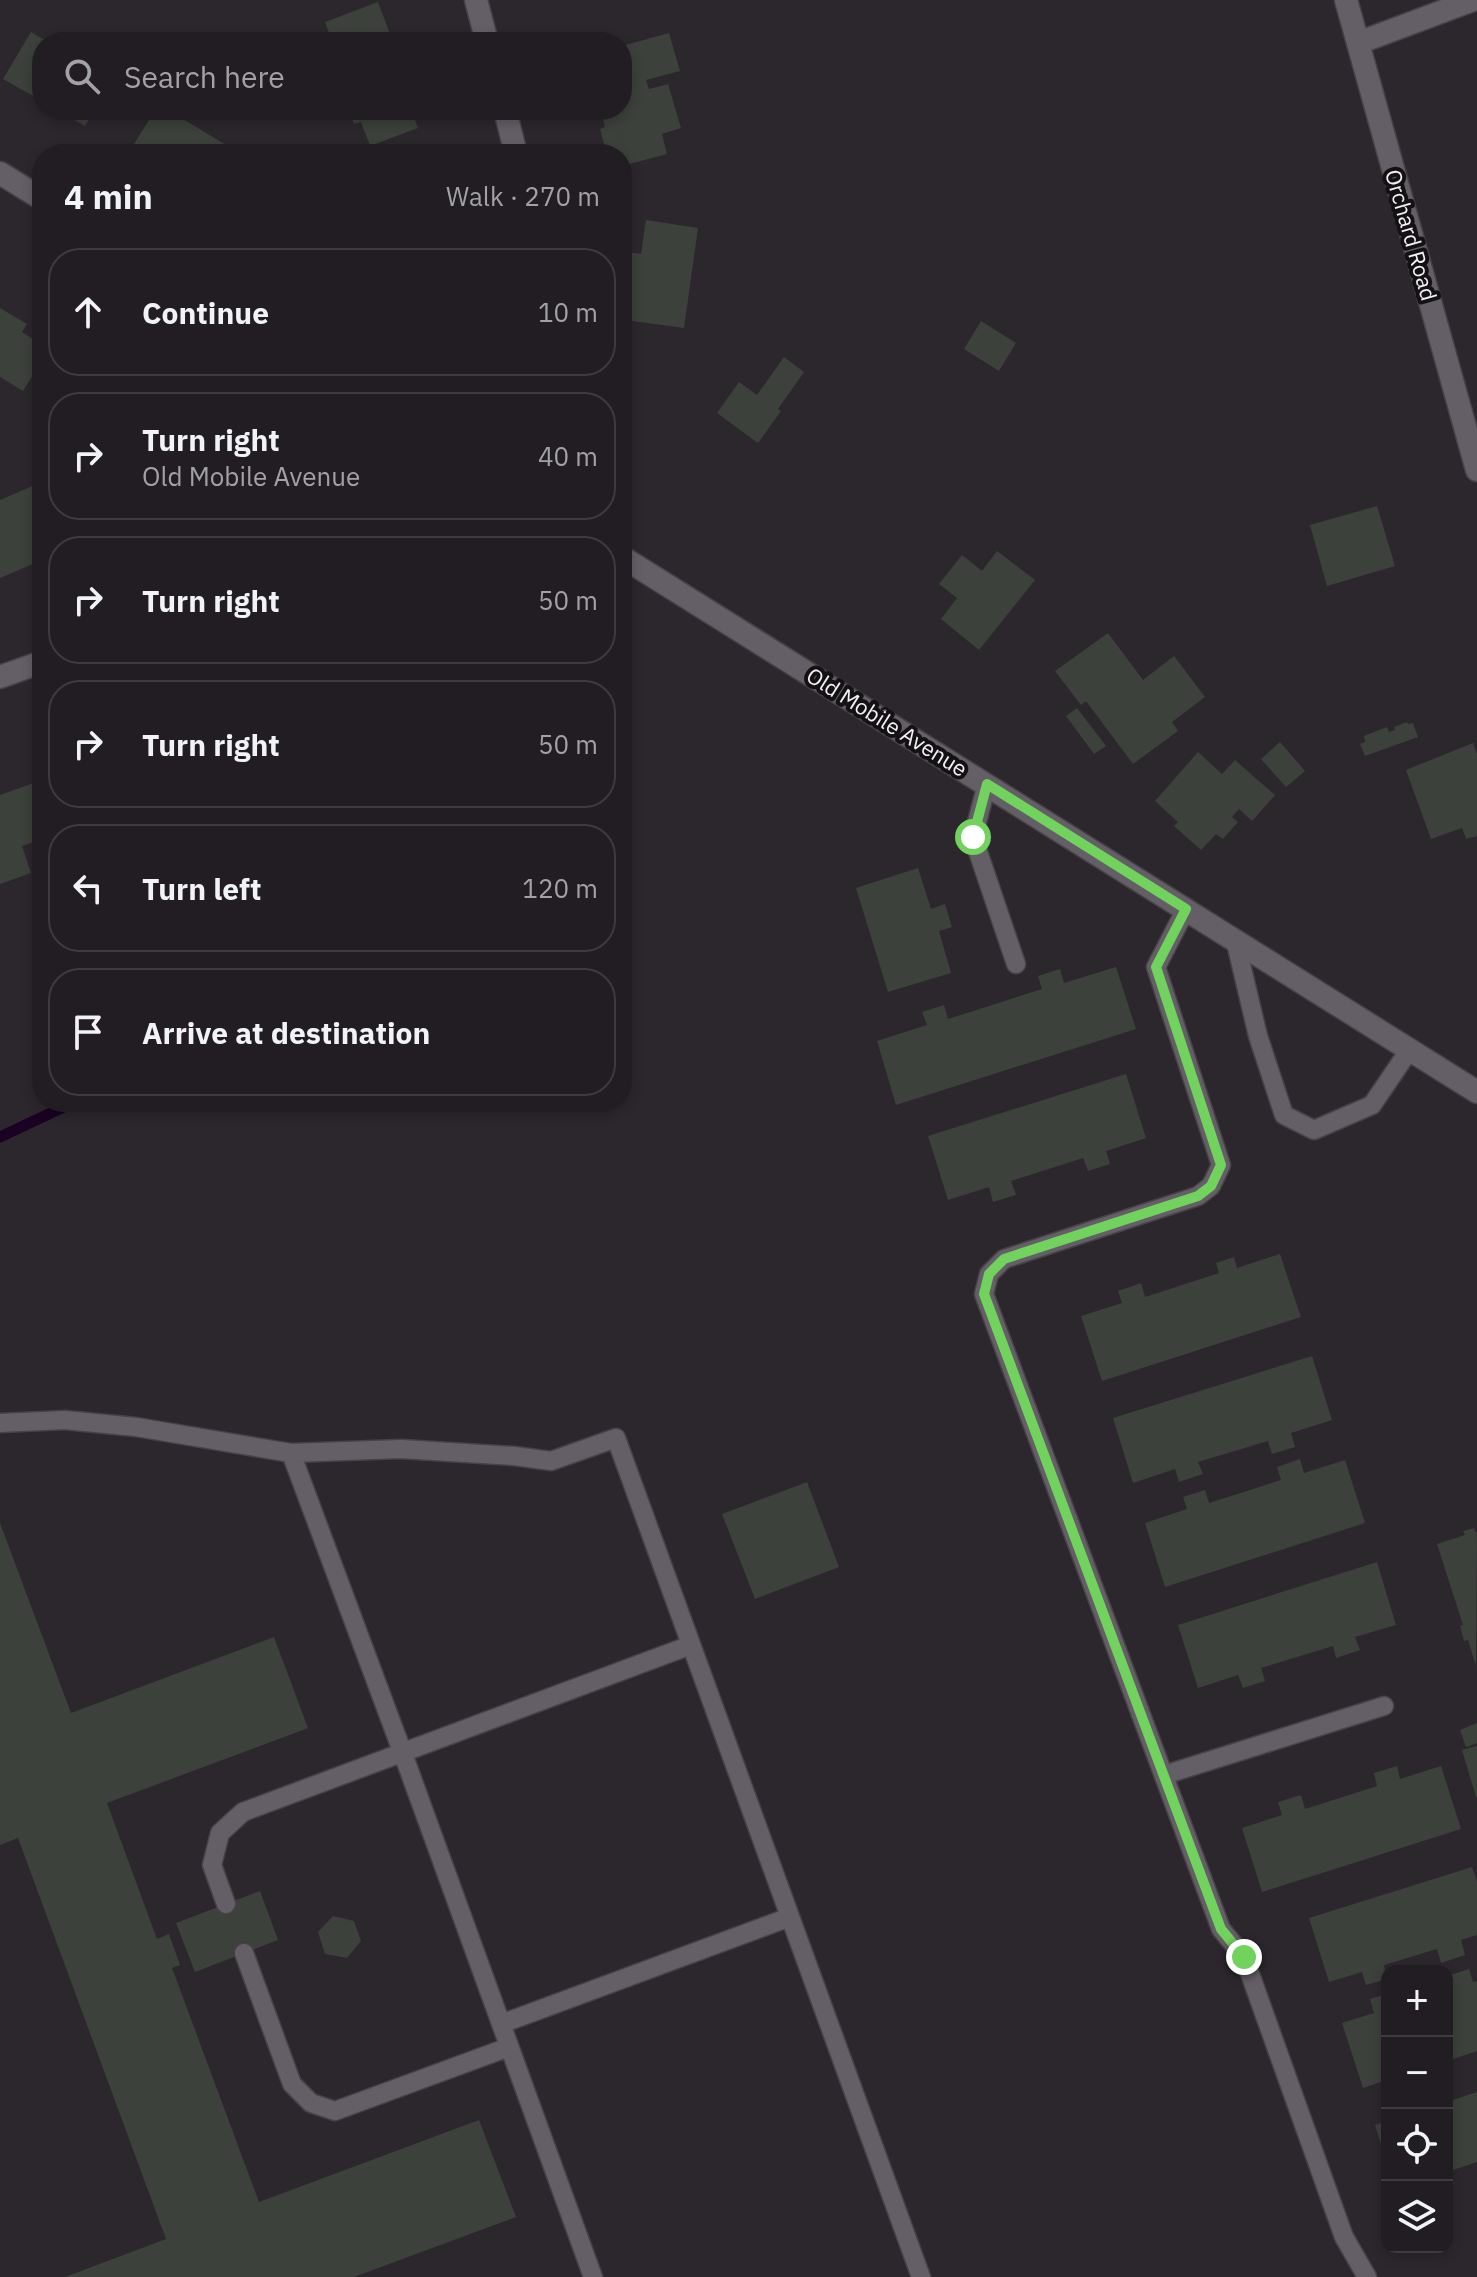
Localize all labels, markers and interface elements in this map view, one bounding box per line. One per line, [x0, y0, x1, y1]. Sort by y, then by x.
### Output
search box [32, 32, 632, 120]
icon: search [60, 54, 104, 98]
text: Search here [124, 57, 285, 96]
street label: Orchard Road [1379, 166, 1444, 304]
text: 4 min [64, 174, 153, 218]
text: Walk · 270 m [446, 179, 600, 213]
icon: ahead [66, 290, 110, 334]
text: Continue [142, 293, 269, 332]
text: 10 m [538, 295, 598, 329]
text: Turn right [142, 420, 280, 459]
icon: right [66, 434, 110, 478]
text: 40 m [538, 439, 598, 473]
text: Old Mobile Avenue [142, 459, 360, 493]
icon: right [66, 578, 110, 622]
text: Turn right [142, 581, 280, 620]
text: 50 m [538, 583, 598, 617]
street label: Old Mobile Avenue [801, 660, 973, 783]
icon: right [66, 722, 110, 766]
text: Turn right [142, 725, 280, 764]
text: 50 m [538, 727, 598, 761]
route start [955, 819, 991, 855]
icon: left [66, 866, 110, 910]
text: Turn left [142, 869, 261, 908]
text: 120 m [522, 871, 598, 905]
icon: arrive [66, 1010, 110, 1054]
text: Arrive at destination [142, 1013, 430, 1052]
route end [1226, 1939, 1262, 1975]
map controls [1381, 1965, 1453, 2253]
button: + [1381, 1965, 1453, 2037]
button: − [1381, 2037, 1453, 2109]
button: locate [1381, 2109, 1453, 2181]
button: layers [1381, 2181, 1453, 2253]

